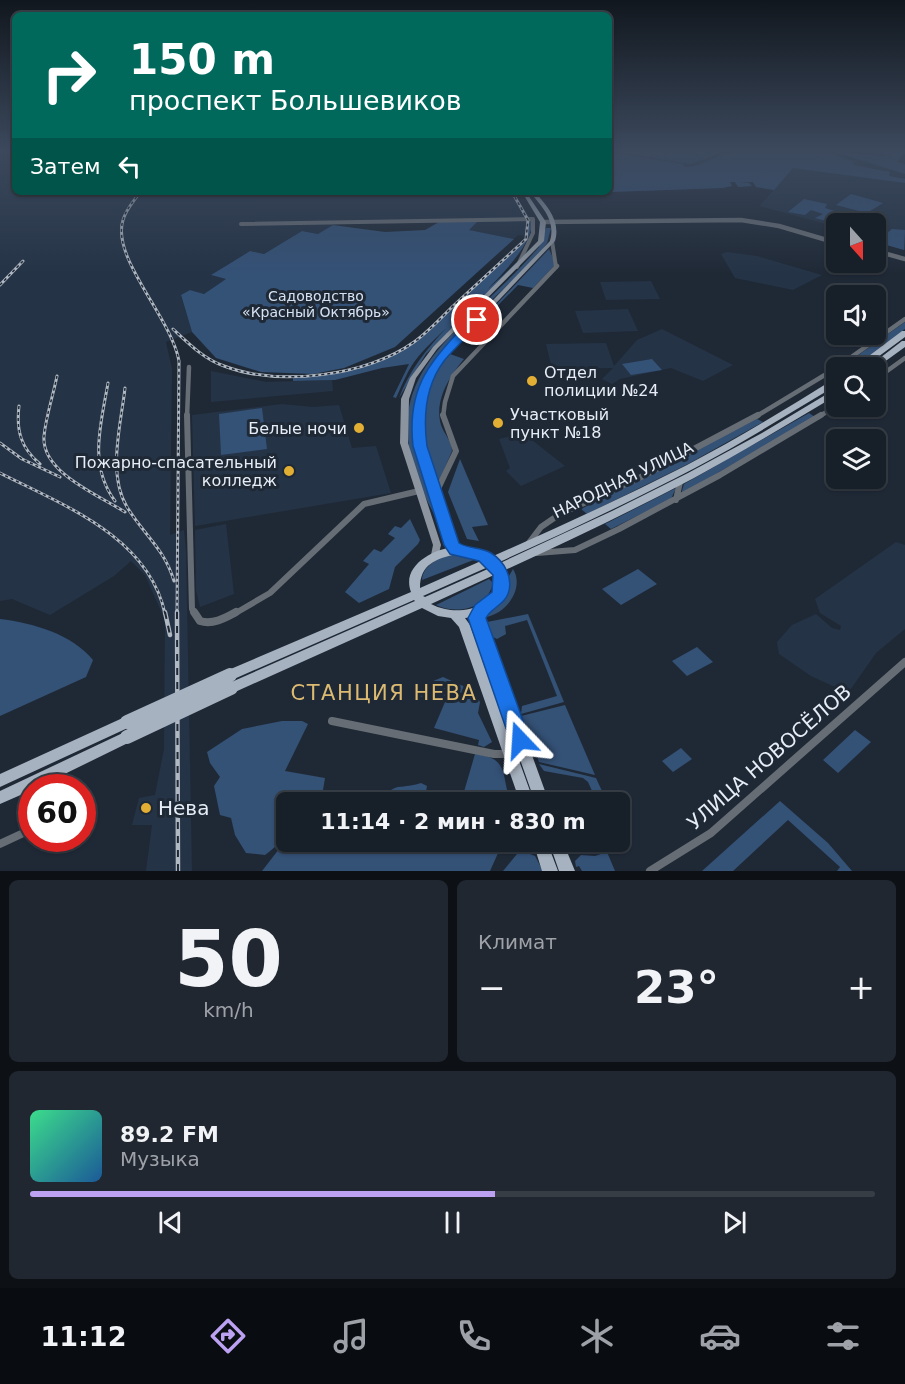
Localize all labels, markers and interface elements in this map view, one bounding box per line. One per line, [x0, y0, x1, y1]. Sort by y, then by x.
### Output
text: 150 m [129, 35, 275, 84]
icon: right [30, 36, 108, 114]
text: проспект Большевиков [129, 85, 462, 116]
icon: left [113, 150, 146, 183]
text: Затем [30, 154, 101, 179]
north arrow [826, 213, 886, 273]
map controls [826, 213, 886, 489]
button: sound [826, 285, 886, 345]
park label: Садоводство «Красный Октябрь» [242, 288, 390, 320]
pin [451, 294, 502, 345]
icon: arrive [460, 303, 493, 336]
button: search [826, 357, 886, 417]
place label: Отдел полиции №24 [544, 363, 659, 400]
marker: Отдел полиции №24 [525, 374, 539, 388]
place label: Участковый пункт №18 [510, 405, 609, 442]
marker: Участковый пункт №18 [491, 416, 505, 430]
place label: Белые ночи [248, 419, 347, 438]
marker: Белые ночи [352, 421, 366, 435]
button: layers [826, 429, 886, 489]
street label: НАРОДНАЯ УЛИЦА [550, 438, 696, 522]
place label: Пожарно-спасательный колледж [75, 453, 277, 490]
marker: Пожарно-спасательный колледж [282, 464, 296, 478]
street label: УЛИЦА НОВОСЁЛОВ [682, 679, 856, 835]
district label: СТАНЦИЯ НЕВА [291, 681, 477, 705]
position arrow [488, 708, 552, 772]
speed limit sign: 60 [18, 774, 96, 852]
place label: Нева [158, 796, 209, 820]
marker: Нева [139, 801, 153, 815]
text: 11:14 · 2 мин · 830 m [320, 809, 586, 834]
text: 50 [174, 914, 283, 1004]
text: Климат [478, 930, 557, 954]
text: 23° [634, 961, 719, 1014]
text: − [478, 968, 506, 1007]
text: + [847, 968, 875, 1007]
text: km/h [203, 998, 254, 1022]
text: 89.2 FM [120, 1122, 219, 1147]
text: Музыка [120, 1147, 200, 1171]
icon: previous [154, 1206, 187, 1239]
icon: pause [436, 1206, 469, 1239]
icon: next [718, 1206, 751, 1239]
icon: directions [207, 1315, 249, 1357]
icon: music [330, 1315, 372, 1357]
icon: phone [453, 1315, 495, 1357]
icon: climate [576, 1315, 618, 1357]
icon: car [699, 1315, 741, 1357]
icon: filters [822, 1315, 864, 1357]
text: 11:12 [41, 1321, 126, 1352]

